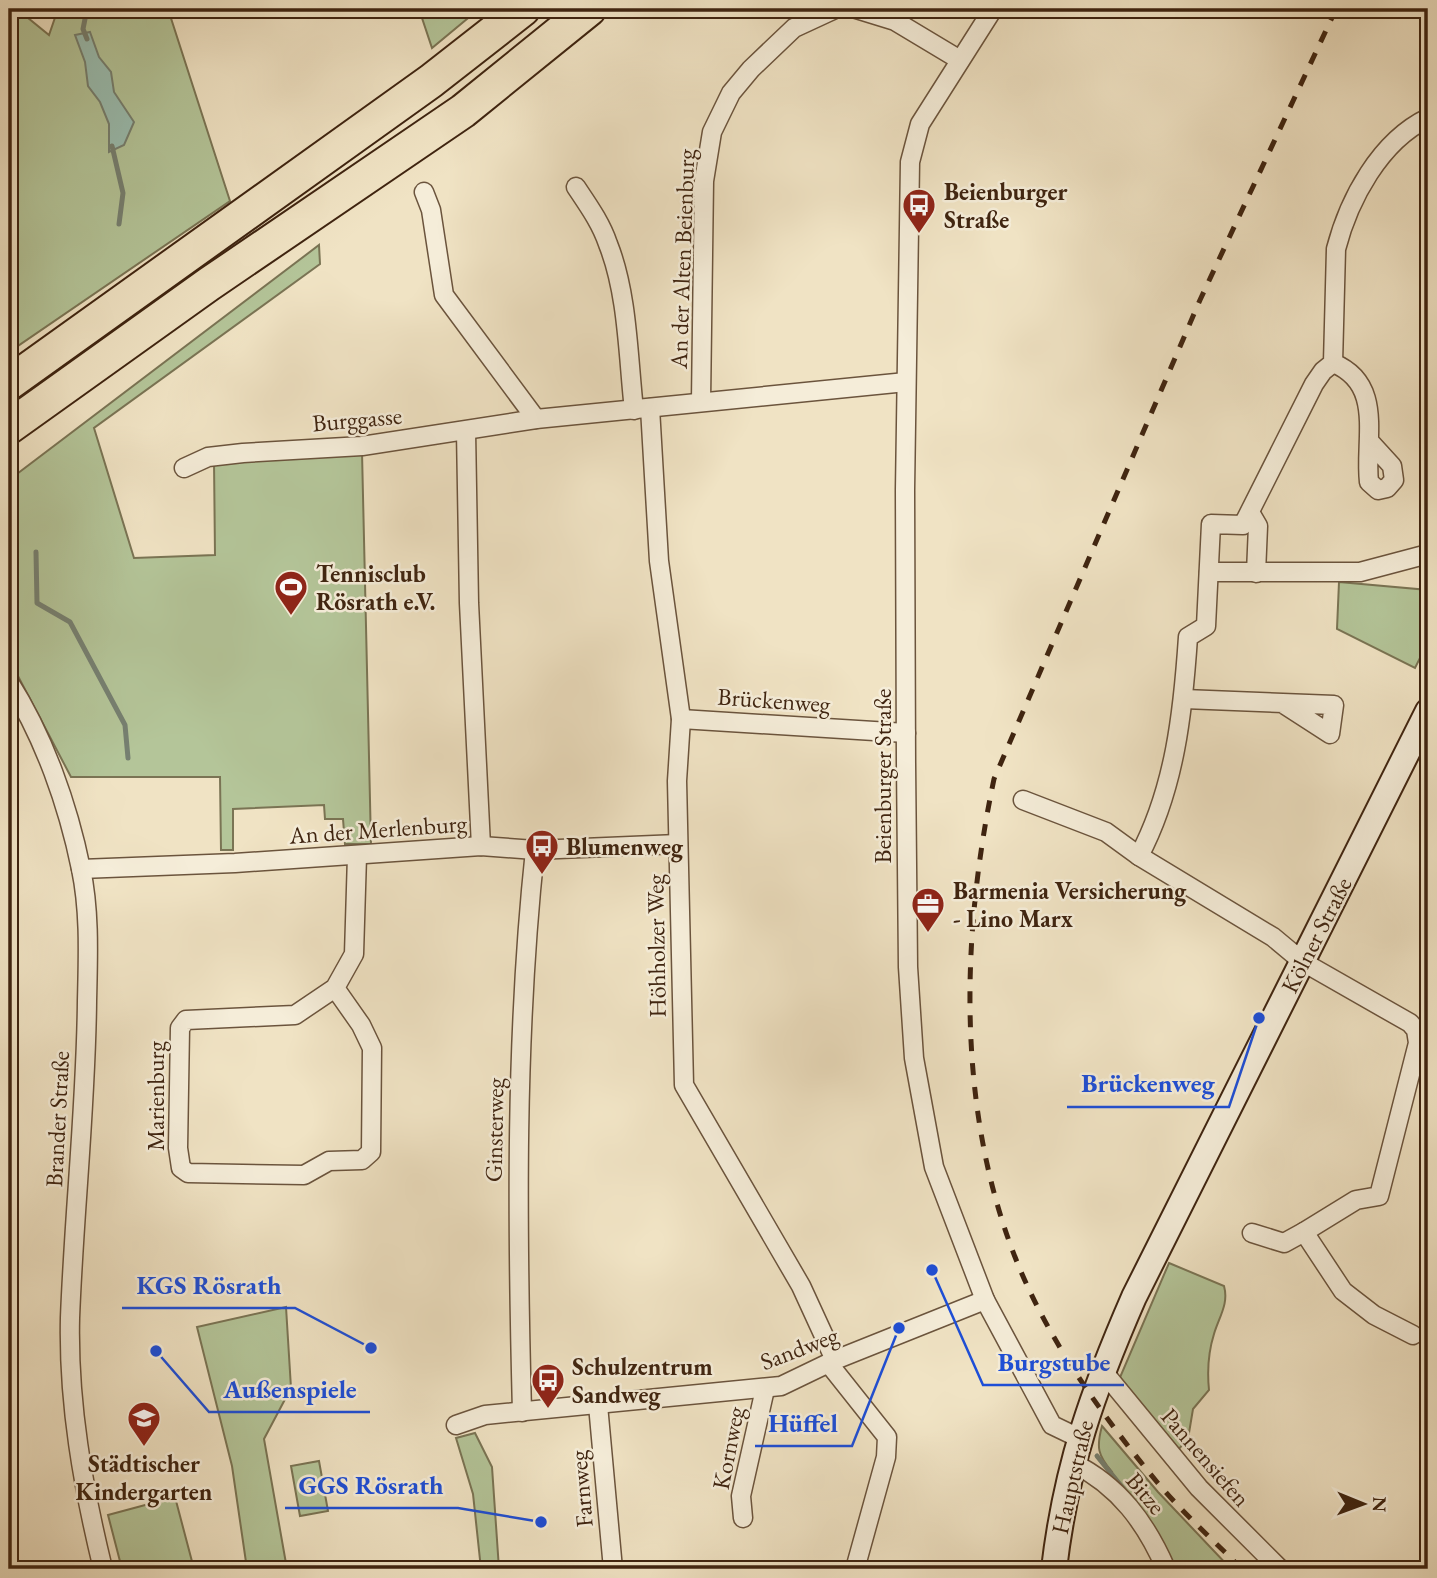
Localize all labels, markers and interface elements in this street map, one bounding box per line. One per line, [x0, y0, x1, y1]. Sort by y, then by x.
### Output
street label: An der Alten Beienburg [663, 148, 701, 370]
place label: Beienburger Straße [944, 176, 1067, 235]
bus stop icon: Beienburger Straße [900, 186, 938, 235]
street label: Burggasse [311, 400, 403, 438]
place label: Tennisclub Rösrath e.V. [316, 558, 436, 617]
sports icon: Tennisclub Rösrath e.V. [272, 568, 310, 617]
street label: Brückenweg [717, 681, 832, 719]
street label: Beienburger Straße [867, 689, 898, 863]
street label: An der Merlenburg [287, 807, 469, 851]
bus stop icon: Blumenweg [523, 827, 561, 876]
place label: Blumenweg [566, 831, 684, 863]
street label: Kölner Straße [1274, 872, 1358, 998]
street label: Höhholzer Weg [639, 873, 673, 1018]
place label: Barmenia Versicherung - Lino Marx [953, 875, 1187, 934]
office icon: Barmenia Versicherung - Lino Marx [909, 885, 947, 934]
street label: Marienburg [140, 1040, 171, 1151]
street label: Brander Straße [38, 1050, 76, 1188]
callout: Brückenweg [1067, 1060, 1229, 1107]
text: Brückenweg [1081, 1066, 1216, 1100]
street label: Ginsterweg [478, 1077, 510, 1182]
callout: KGS Rösrath [122, 1261, 295, 1308]
text: KGS Rösrath [137, 1268, 282, 1302]
street label: Sandweg [756, 1319, 843, 1377]
callout: Burgstube [983, 1338, 1124, 1385]
text: Burgstube [998, 1345, 1111, 1379]
place label: Schulzentrum Sandweg [572, 1351, 713, 1411]
bus stop icon: Schulzentrum Sandweg [529, 1361, 567, 1410]
callout: Außenspiele [209, 1365, 370, 1412]
text: Außenspiele [222, 1372, 357, 1406]
school or university icon: Städtischer Kindergarten [125, 1399, 163, 1448]
callout: Hüffel [755, 1399, 852, 1446]
street label: Pannensiefen [1155, 1401, 1258, 1513]
street label: Kornweg [705, 1403, 751, 1492]
text: Hüffel [768, 1406, 838, 1440]
street label: Hauptstraße [1044, 1417, 1100, 1537]
place label: Städtischer Kindergarten [76, 1448, 213, 1508]
street label: Farnweg [562, 1449, 600, 1529]
callout: GGS Rösrath [285, 1461, 458, 1508]
street label: Bitze [1119, 1465, 1173, 1521]
text: GGS Rösrath [298, 1468, 444, 1502]
north arrow [1328, 1470, 1398, 1540]
text: N [1367, 1496, 1392, 1513]

